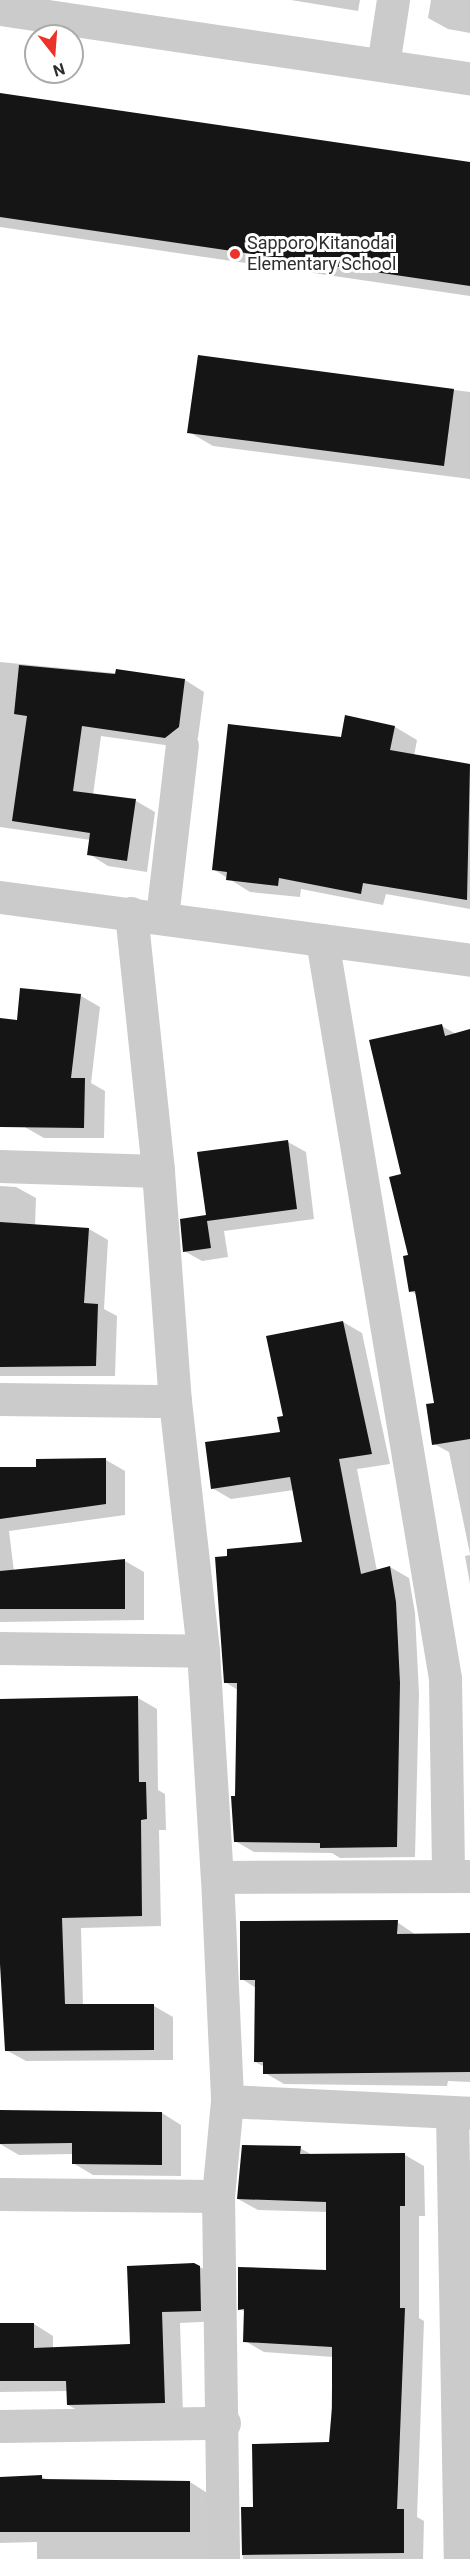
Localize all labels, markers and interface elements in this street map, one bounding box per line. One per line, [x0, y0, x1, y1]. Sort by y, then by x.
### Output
north arrow [24, 24, 84, 84]
text: N [51, 59, 67, 81]
place label: Sapporo Kitanodai Elementary School [247, 233, 396, 276]
marker: Sapporo Kitanodai Elementary School [228, 247, 242, 261]

